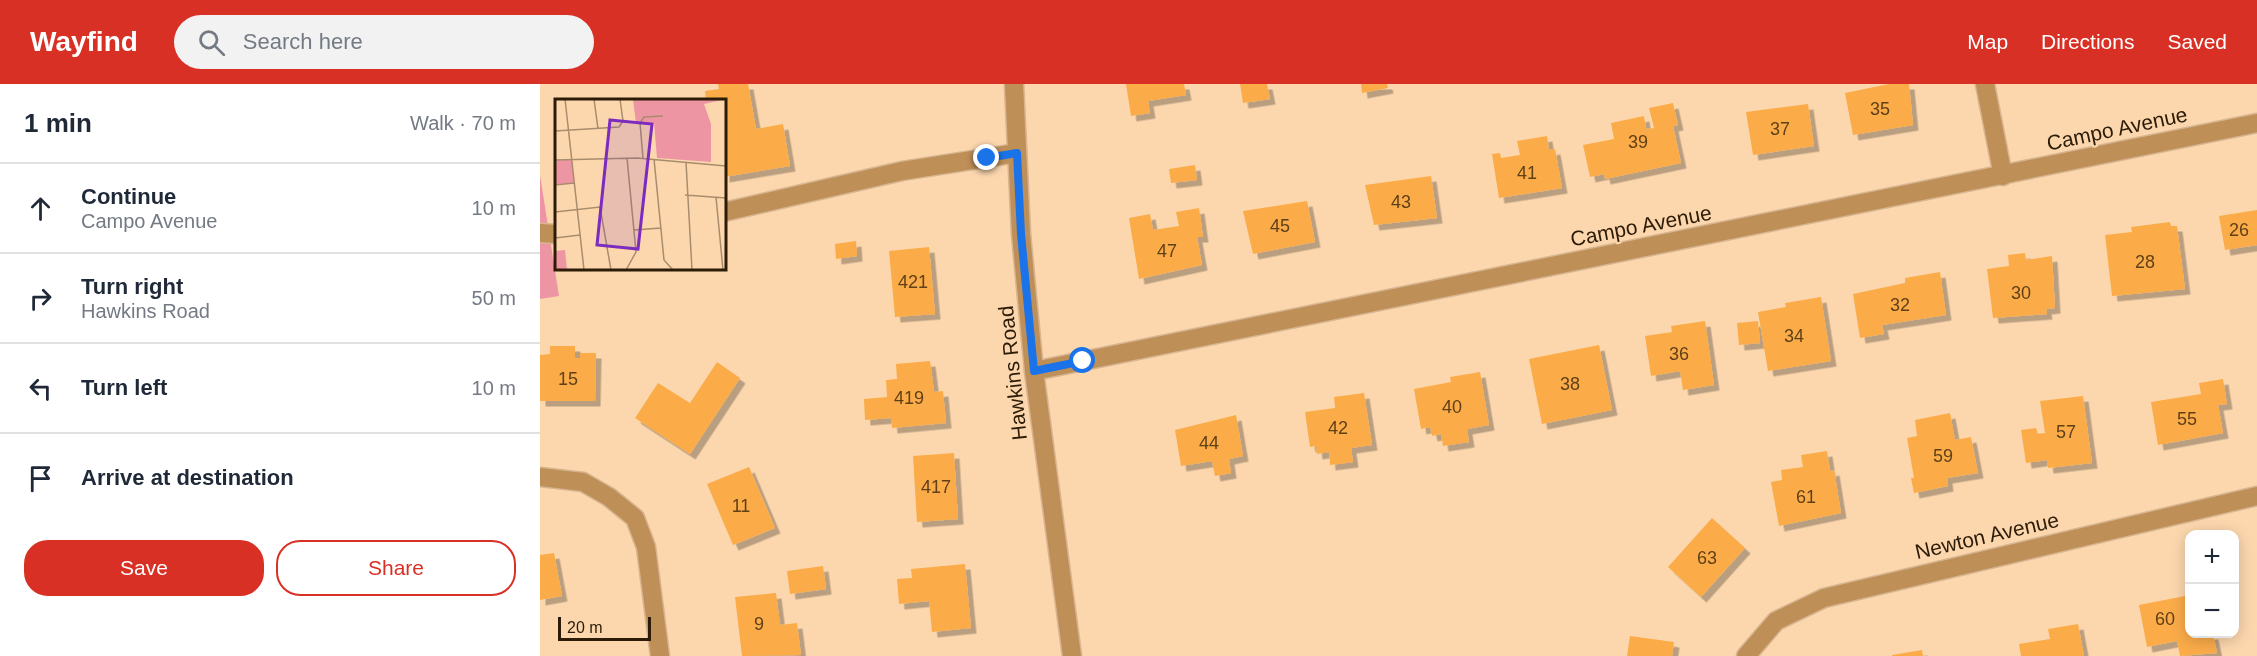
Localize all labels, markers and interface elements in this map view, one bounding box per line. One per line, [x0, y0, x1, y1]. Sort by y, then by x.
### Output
search box [174, 15, 594, 69]
text: Wayfind [30, 26, 138, 57]
icon: search [195, 26, 228, 59]
text: Search here [243, 29, 363, 54]
text: Map [1967, 30, 2008, 53]
text: Directions [2041, 30, 2134, 53]
text: Saved [2167, 30, 2227, 53]
inset map [555, 99, 726, 270]
house number: 35 [1870, 99, 1890, 119]
street label: Campo Avenue [2044, 102, 2189, 155]
text: 1 min [24, 108, 92, 138]
text: Walk · 70 m [410, 112, 516, 134]
house number: 37 [1770, 119, 1790, 139]
house number: 39 [1628, 132, 1648, 152]
route end [973, 144, 999, 170]
house number: 41 [1517, 163, 1537, 183]
text: Continue [81, 184, 176, 209]
icon: ahead [24, 192, 57, 225]
house number: 43 [1391, 192, 1411, 212]
text: 10 m [472, 197, 516, 219]
street label: Campo Avenue [1568, 201, 1713, 250]
text: Campo Avenue [81, 210, 217, 232]
house number: 45 [1270, 216, 1290, 236]
house number: 26 [2229, 220, 2249, 240]
house number: 47 [1157, 241, 1177, 261]
house number: 28 [2135, 252, 2155, 272]
house number: 421 [898, 272, 928, 292]
text: Turn right [81, 274, 183, 299]
icon: right [24, 282, 57, 315]
house number: 30 [2011, 283, 2031, 303]
text: 50 m [472, 287, 516, 309]
house number: 32 [1890, 295, 1910, 315]
text: Hawkins Road [81, 300, 210, 322]
street label: Hawkins Road [994, 305, 1031, 442]
house number: 34 [1784, 326, 1804, 346]
house number: 36 [1669, 344, 1689, 364]
route start [1069, 347, 1095, 373]
house number: 15 [558, 369, 578, 389]
icon: left [24, 372, 57, 405]
house number: 38 [1560, 374, 1580, 394]
text: Turn left [81, 375, 167, 400]
text: 10 m [472, 377, 516, 399]
house number: 419 [894, 388, 924, 408]
house number: 40 [1442, 397, 1462, 417]
house number: 55 [2177, 409, 2197, 429]
house number: 42 [1328, 418, 1348, 438]
house number: 57 [2056, 422, 2076, 442]
house number: 44 [1199, 433, 1219, 453]
house number: 59 [1933, 446, 1953, 466]
icon: arrive [24, 462, 57, 495]
text: Arrive at destination [81, 465, 294, 490]
house number: 417 [921, 477, 951, 497]
house number: 61 [1796, 487, 1816, 507]
house number: 11 [732, 496, 750, 516]
street label: Newton Avenue [1913, 508, 2061, 563]
map controls [2185, 530, 2239, 638]
button: + [2185, 530, 2239, 584]
button: Save [24, 540, 264, 596]
button: Share [276, 540, 516, 596]
house number: 63 [1697, 548, 1717, 568]
button: − [2185, 584, 2239, 638]
house number: 60 [2155, 609, 2175, 629]
scale bar [558, 614, 651, 642]
house number: 9 [754, 614, 764, 634]
text: 20 m [567, 619, 603, 636]

